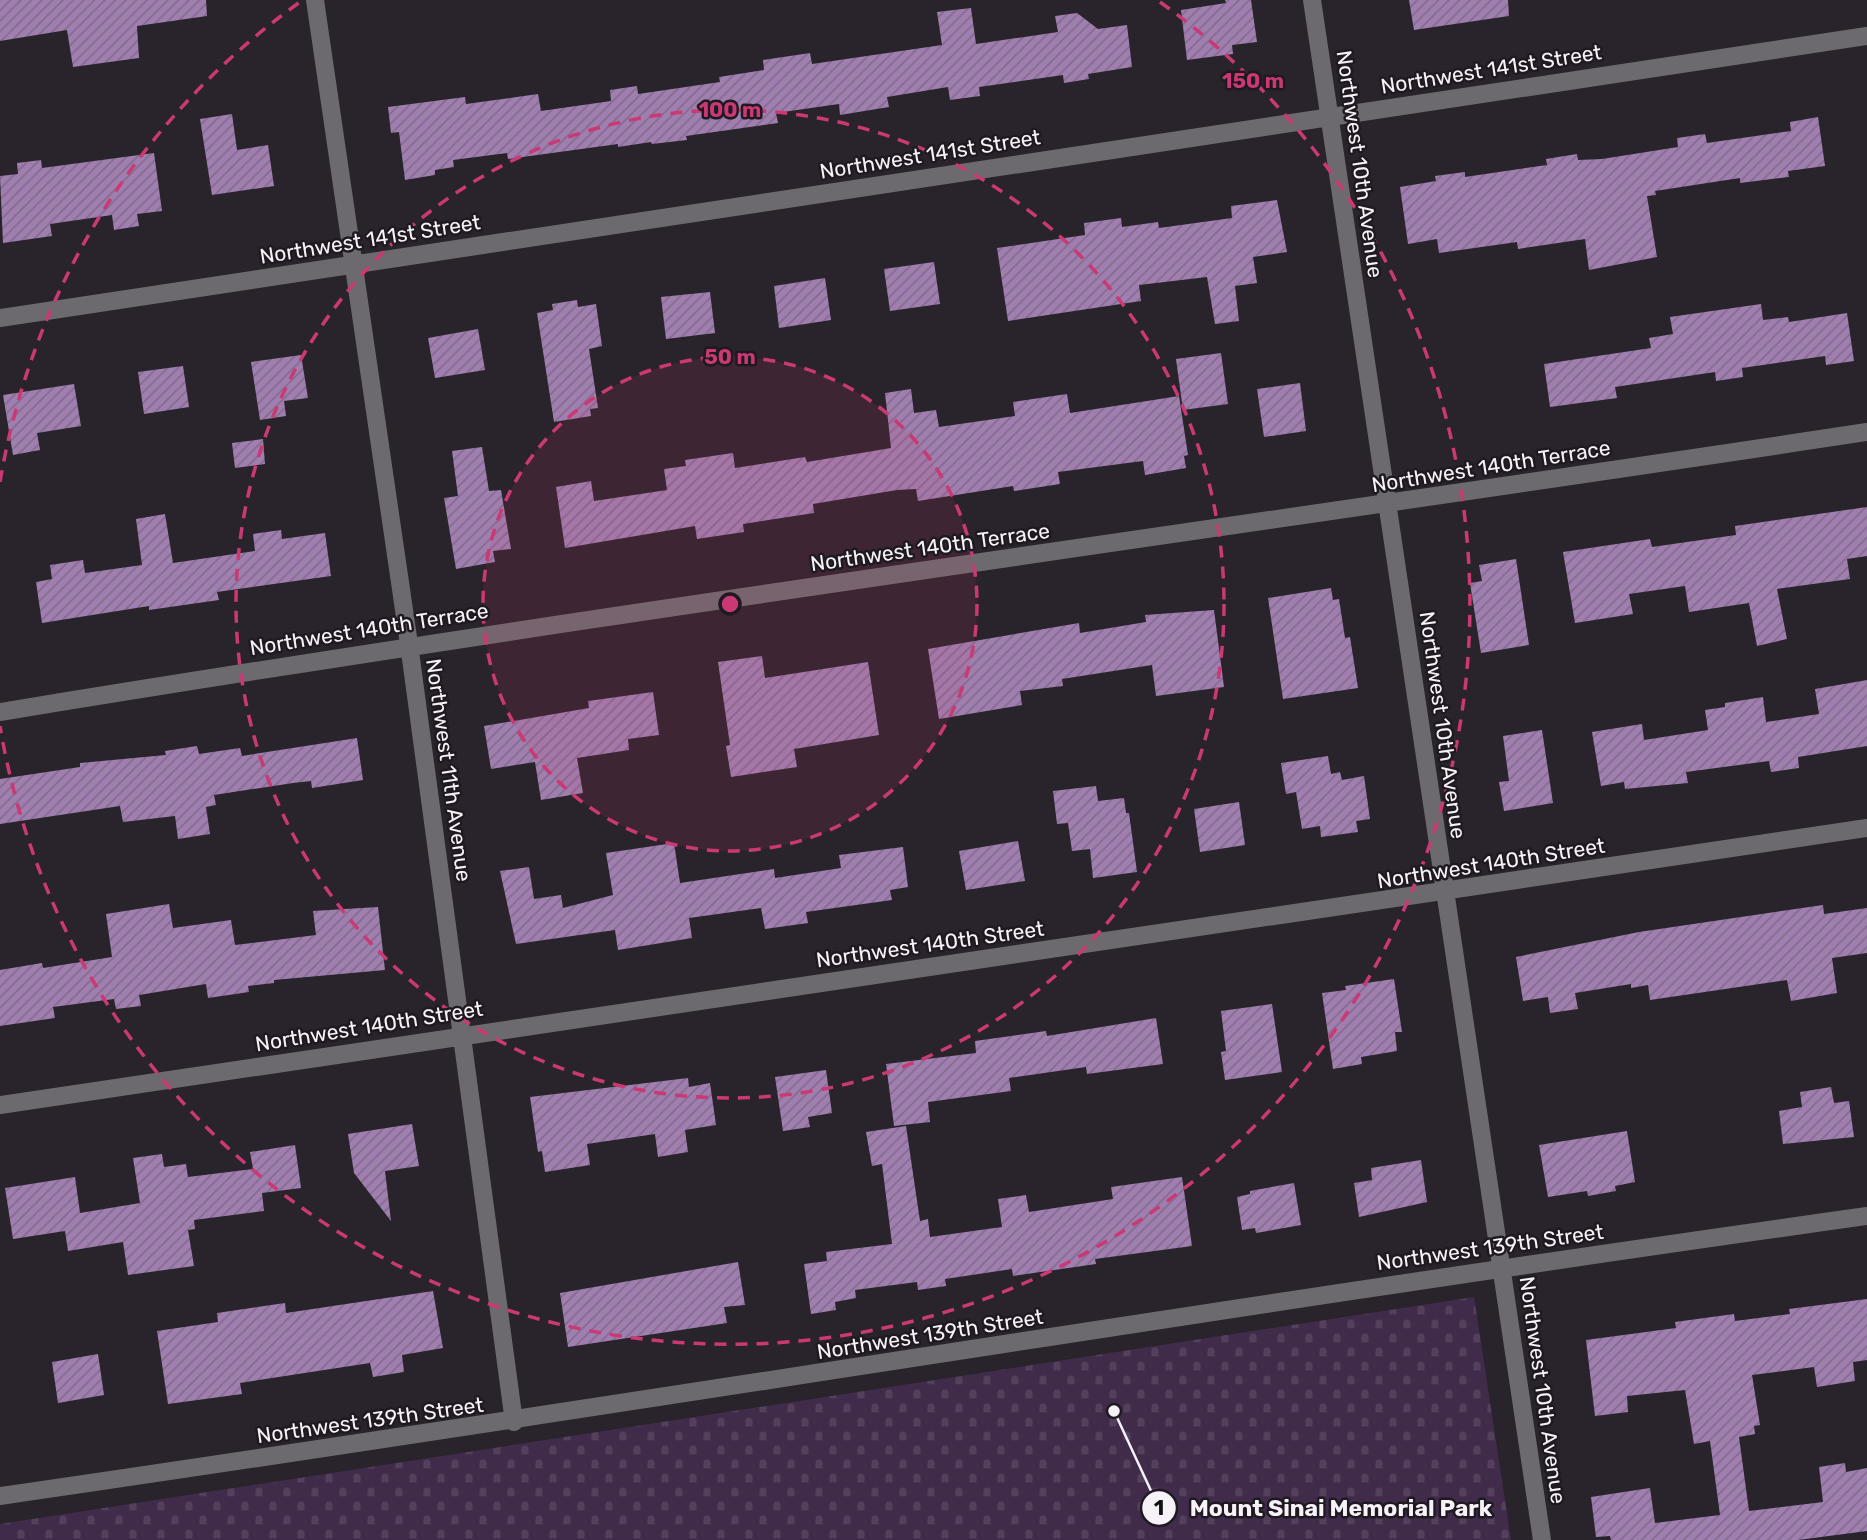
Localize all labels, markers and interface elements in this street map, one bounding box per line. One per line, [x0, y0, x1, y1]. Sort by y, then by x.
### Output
street label: Northwest 141st Street [1379, 39, 1603, 99]
street label: Northwest 10th Avenue [1332, 49, 1388, 279]
text: 150 m [1222, 68, 1284, 93]
text: 100 m [699, 97, 761, 122]
street label: Northwest 141st Street [818, 124, 1042, 184]
street label: Northwest 141st Street [258, 209, 482, 269]
text: 50 m [704, 344, 756, 369]
street label: Northwest 140th Terrace [1370, 435, 1612, 497]
street label: Northwest 140th Terrace [809, 518, 1051, 576]
centre of rings [718, 592, 742, 616]
street label: Northwest 140th Terrace [248, 598, 490, 660]
street label: Northwest 10th Avenue [1415, 610, 1471, 840]
street label: Northwest 11th Avenue [421, 657, 477, 883]
street label: Northwest 140th Street [1375, 833, 1607, 893]
street label: Northwest 140th Street [814, 916, 1046, 972]
street label: Northwest 140th Street [253, 996, 485, 1056]
street label: Northwest 139th Street [1375, 1219, 1605, 1275]
street label: Northwest 10th Avenue [1515, 1275, 1571, 1505]
street label: Northwest 139th Street [815, 1304, 1045, 1364]
street label: Northwest 139th Street [255, 1392, 485, 1448]
callout: Mount Sinai Memorial Park [1141, 1486, 1507, 1530]
text: Mount Sinai Memorial Park [1190, 1494, 1493, 1522]
text: 1 [1154, 1495, 1164, 1520]

